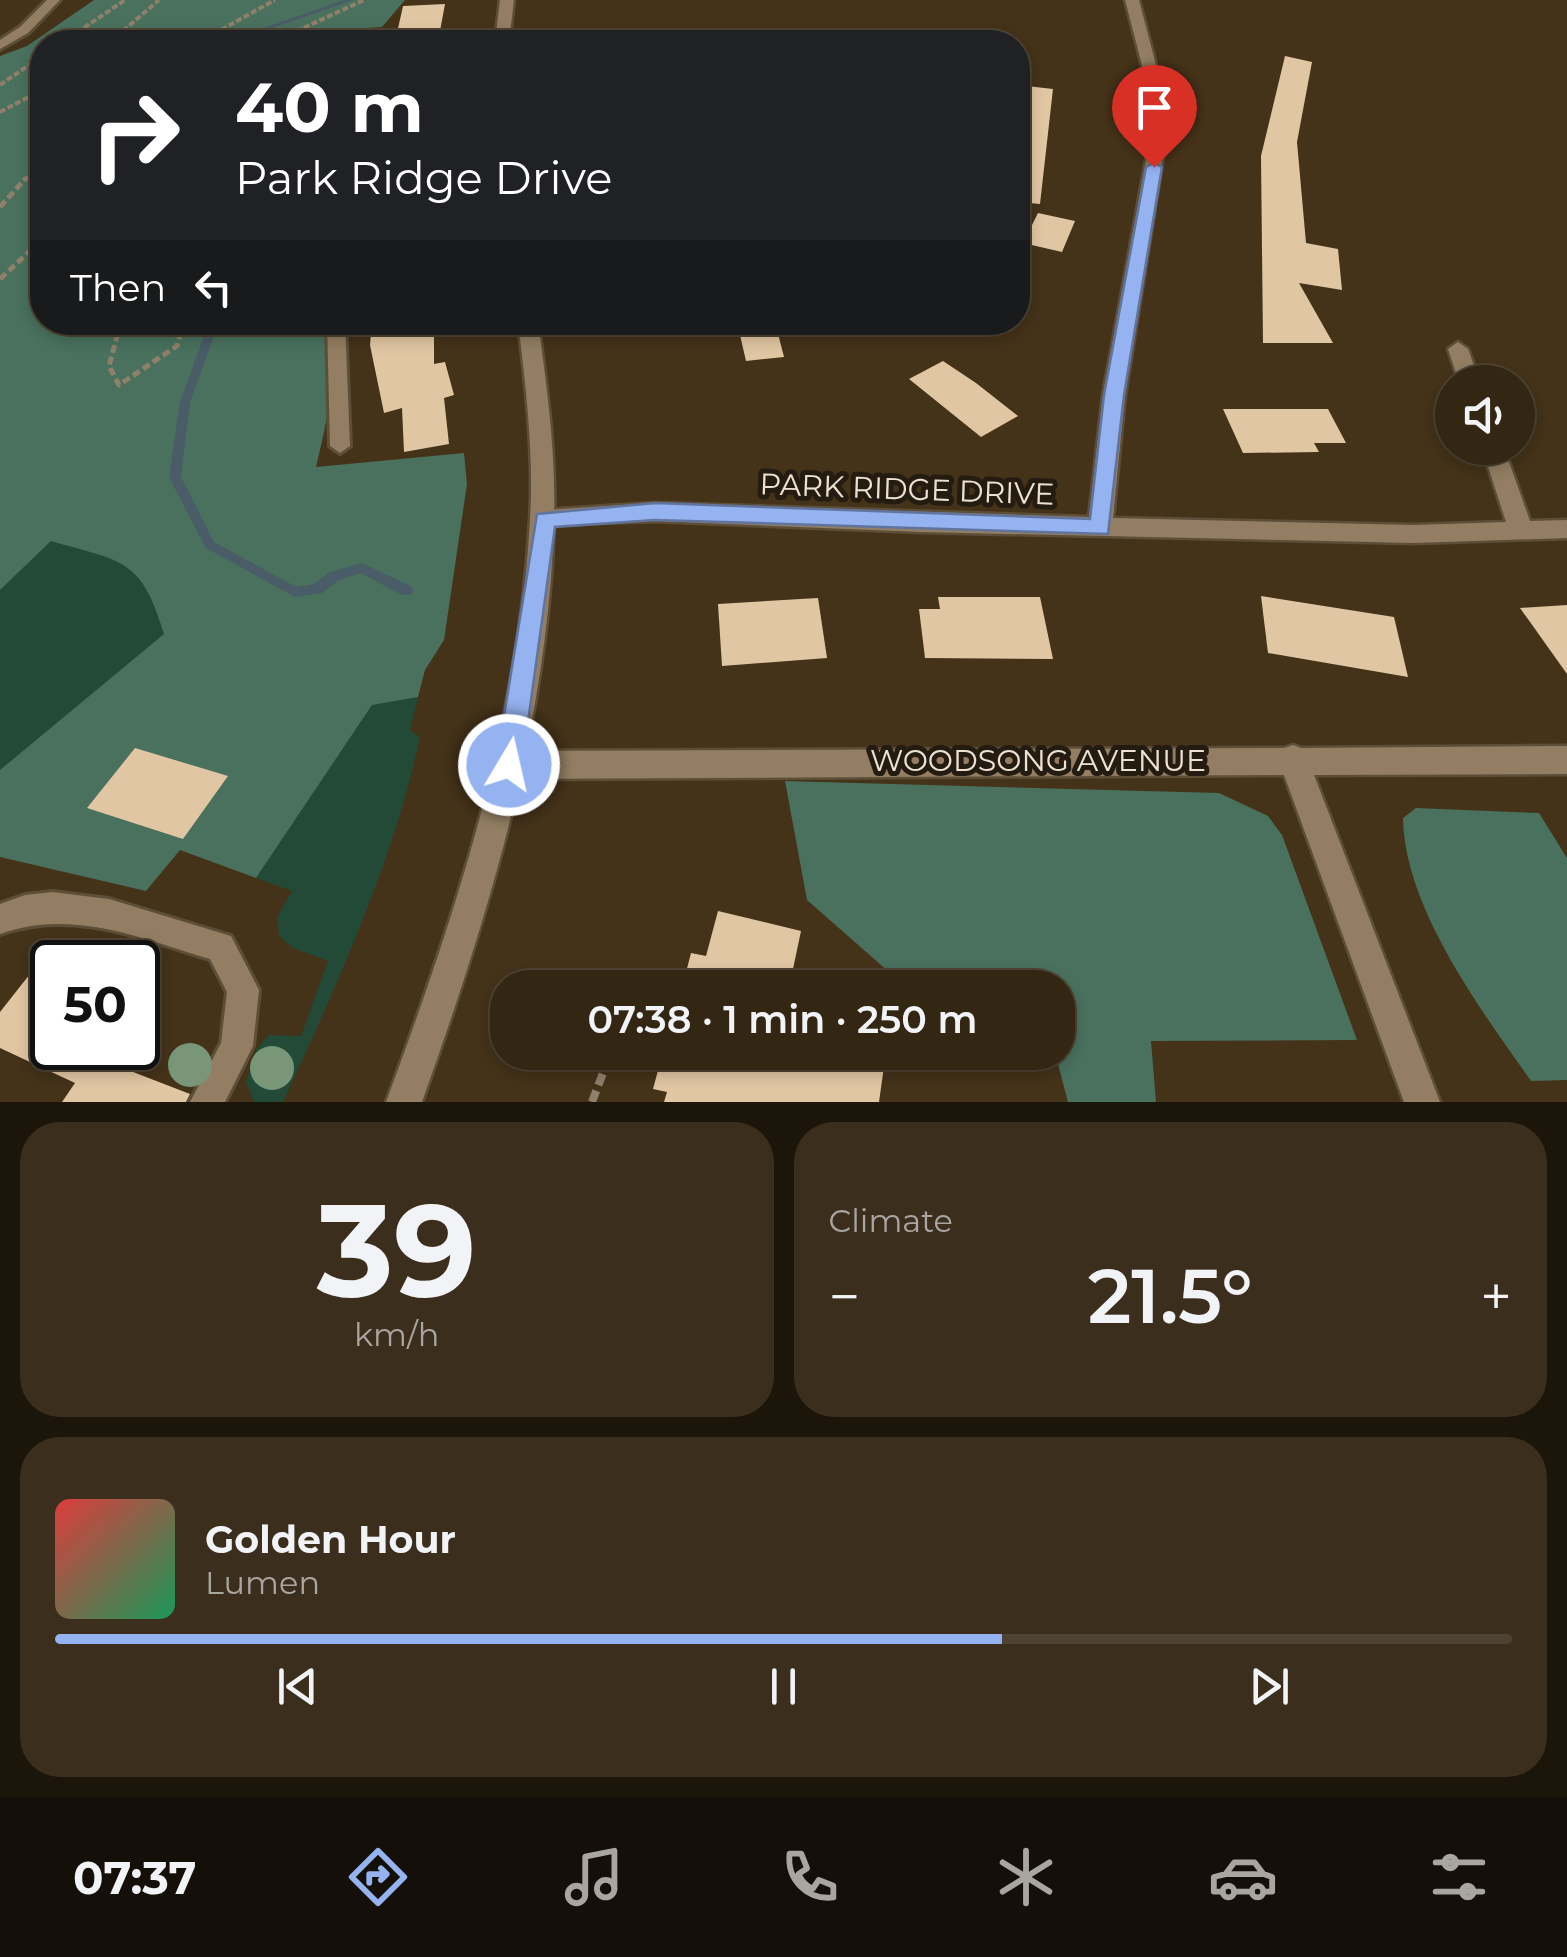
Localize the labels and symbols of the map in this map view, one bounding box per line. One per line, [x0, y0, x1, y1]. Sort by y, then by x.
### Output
pin [1112, 65, 1197, 168]
street label: PARK RIDGE DRIVE [759, 465, 1055, 513]
position arrow [457, 713, 561, 817]
street label: WOODSONG AVENUE [870, 742, 1206, 779]
speed limit sign: 50 [30, 940, 160, 1070]

